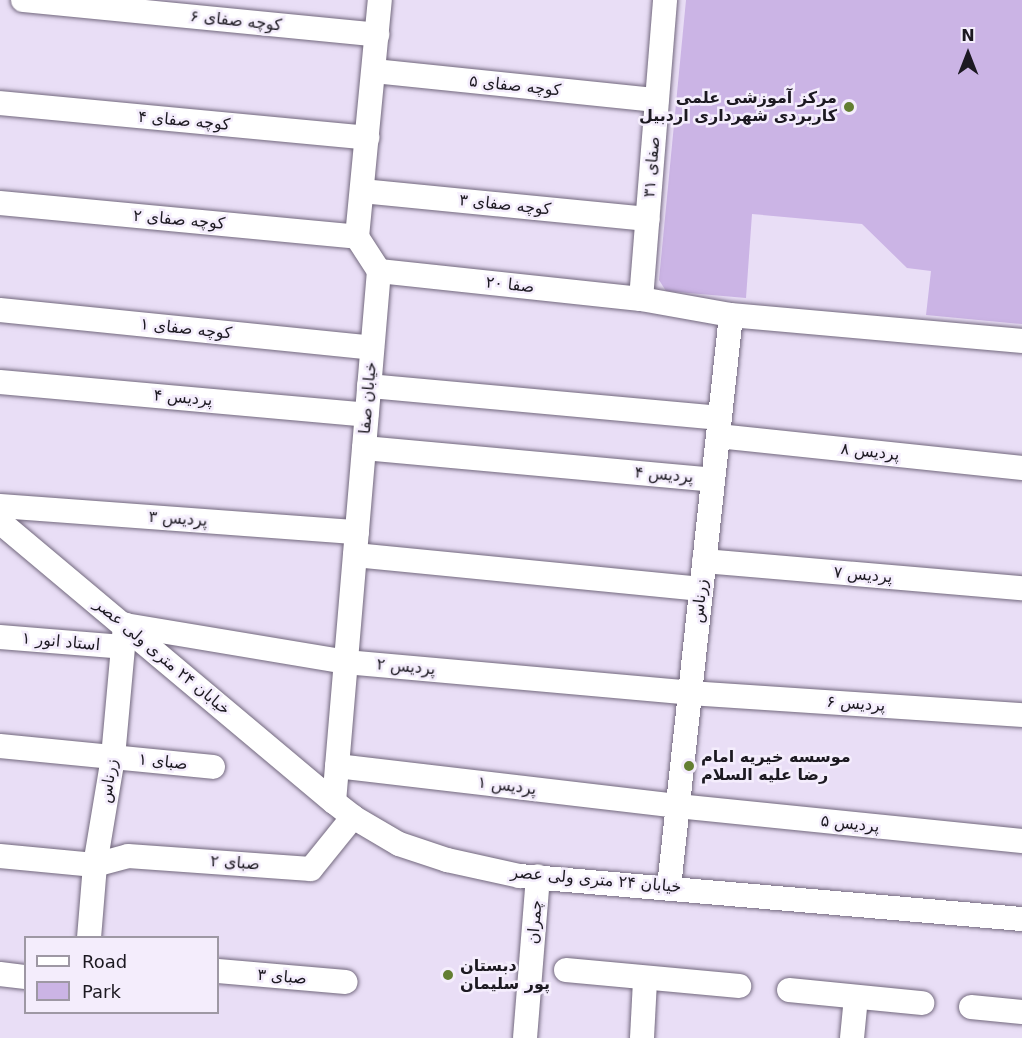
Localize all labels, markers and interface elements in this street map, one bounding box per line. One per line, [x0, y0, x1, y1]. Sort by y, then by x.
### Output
street label: کوچه صفای ۶ [189, 7, 283, 35]
north arrow [938, 24, 998, 84]
text: N [961, 26, 975, 45]
street label: کوچه صفای ۵ [468, 72, 562, 100]
place label: مرکز آموزشی علمی کاربردی شهرداری اردبیل [639, 88, 837, 126]
marker: مرکز آموزشی علمی کاربردی شهرداری اردبیل [842, 100, 856, 114]
street label: کوچه صفای ۴ [137, 107, 231, 135]
street label: صفای ۳۱ [640, 136, 664, 198]
street label: کوچه صفای ۳ [458, 191, 552, 219]
street label: کوچه صفای ۲ [132, 206, 226, 234]
street label: صفا ۲۰ [485, 273, 535, 297]
street label: کوچه صفای ۱ [139, 315, 233, 343]
street label: خیابان صفا [355, 361, 381, 435]
street label: پردیس ۴ [153, 386, 213, 410]
street label: پردیس ۸ [840, 439, 900, 465]
street label: پردیس ۴ [634, 463, 694, 487]
street label: پردیس ۳ [148, 507, 208, 531]
street label: پردیس ۷ [833, 563, 893, 587]
street label: زرناس [688, 578, 712, 624]
street label: خیابان ۲۴ متری ولی عصر [90, 595, 234, 719]
street label: استاد انور ۱ [21, 629, 101, 655]
street label: پردیس ۲ [376, 655, 436, 679]
street label: پردیس ۶ [826, 692, 886, 716]
place label: موسسه خیریه امام رضا علیه السلام [701, 747, 851, 785]
street label: صبای ۱ [137, 750, 189, 774]
street label: زرناس [96, 758, 122, 804]
marker: موسسه خیریه امام رضا علیه السلام [682, 759, 696, 773]
street label: پردیس ۱ [477, 773, 537, 799]
street label: پردیس ۵ [820, 811, 880, 837]
street label: صبای ۲ [210, 852, 260, 874]
street label: خیابان ۲۴ متری ولی عصر [510, 863, 682, 897]
street label: چمران [524, 899, 546, 945]
legend [24, 936, 219, 1014]
text: Road [82, 951, 127, 972]
place label: دبستان پور سلیمان [460, 956, 550, 994]
street label: صبای ۳ [257, 965, 307, 989]
marker: دبستان پور سلیمان [441, 968, 455, 982]
text: Park [82, 981, 121, 1002]

